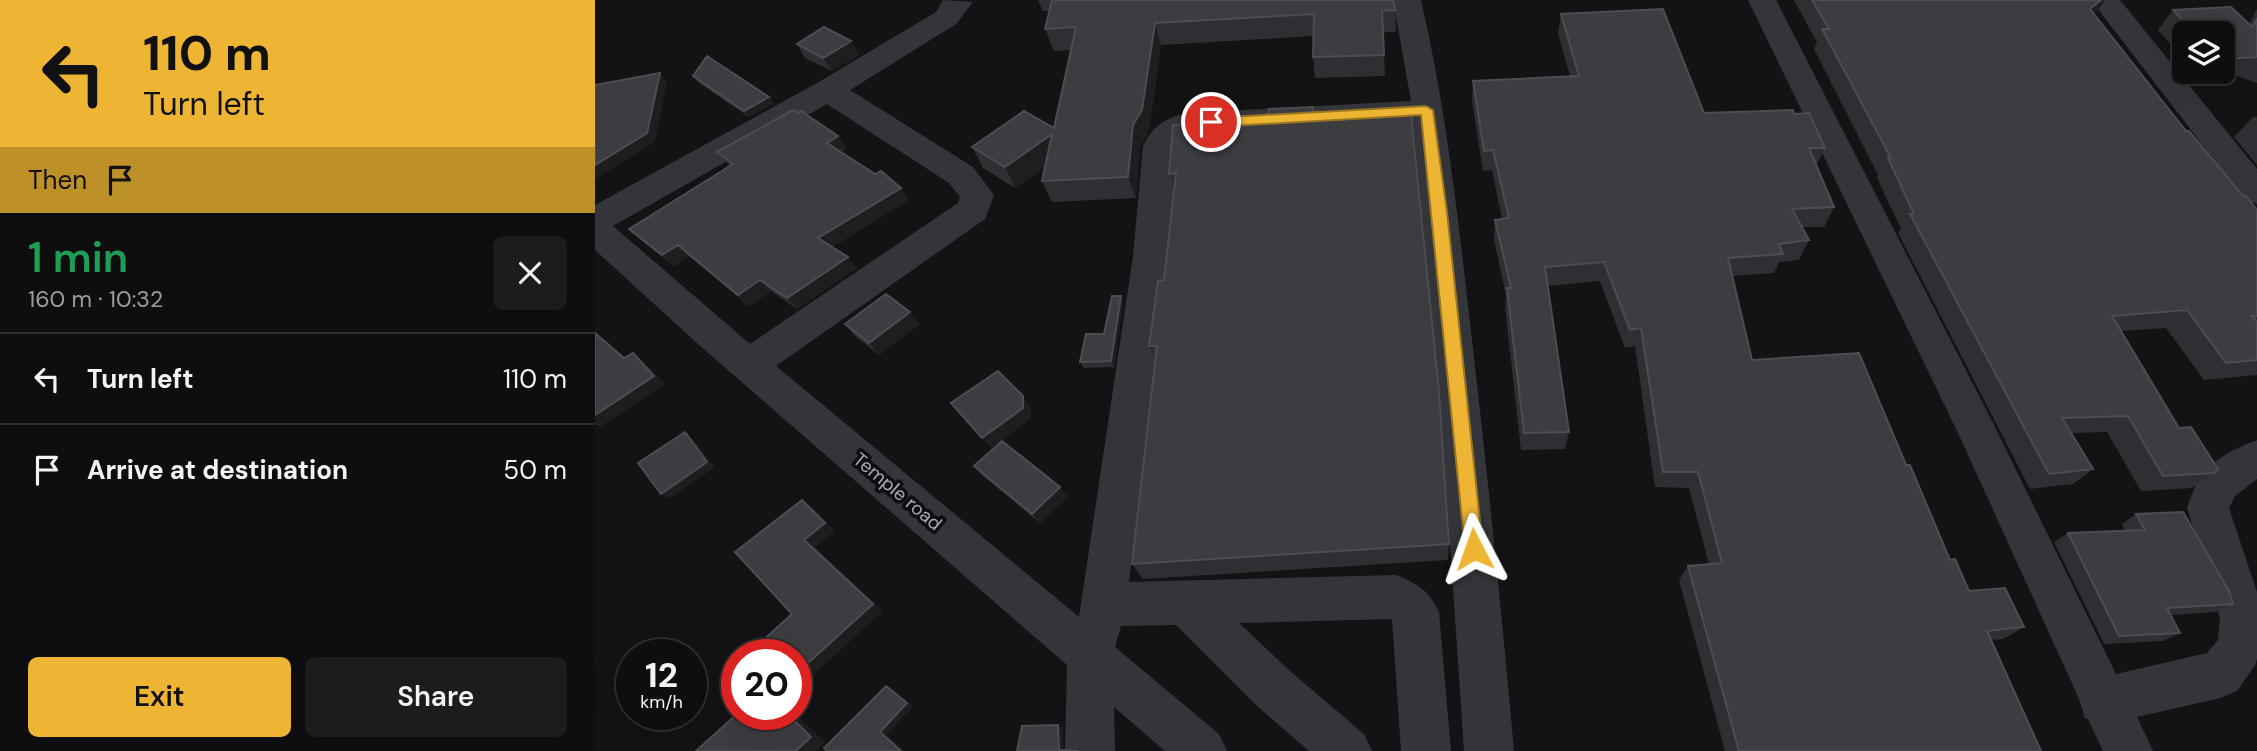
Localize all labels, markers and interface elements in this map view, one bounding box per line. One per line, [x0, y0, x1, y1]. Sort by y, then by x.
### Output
text: 110 m [143, 21, 271, 85]
map controls [2172, 21, 2235, 84]
button: layers [2172, 21, 2235, 84]
icon: left [28, 28, 119, 119]
text: Turn left [143, 83, 265, 125]
pin [1181, 92, 1241, 152]
icon: arrive [1192, 103, 1230, 141]
icon: arrive [101, 161, 139, 199]
text: Then [28, 163, 87, 197]
text: 1 min [28, 230, 128, 285]
button: close [493, 236, 567, 310]
text: 160 m · 10:32 [28, 284, 163, 314]
icon: left [28, 360, 66, 398]
text: Turn left [87, 362, 194, 396]
text: 110 m [503, 362, 567, 396]
street label: Temple road [848, 447, 947, 536]
icon: arrive [28, 451, 66, 489]
text: Arrive at destination [87, 453, 348, 487]
text: 50 m [503, 453, 567, 487]
position arrow [1437, 512, 1511, 586]
speed limit sign: 20 [721, 639, 812, 730]
text: 12 [645, 652, 678, 698]
button: Exit [28, 657, 291, 737]
button: Share [305, 657, 567, 737]
text: km/h [640, 690, 683, 714]

